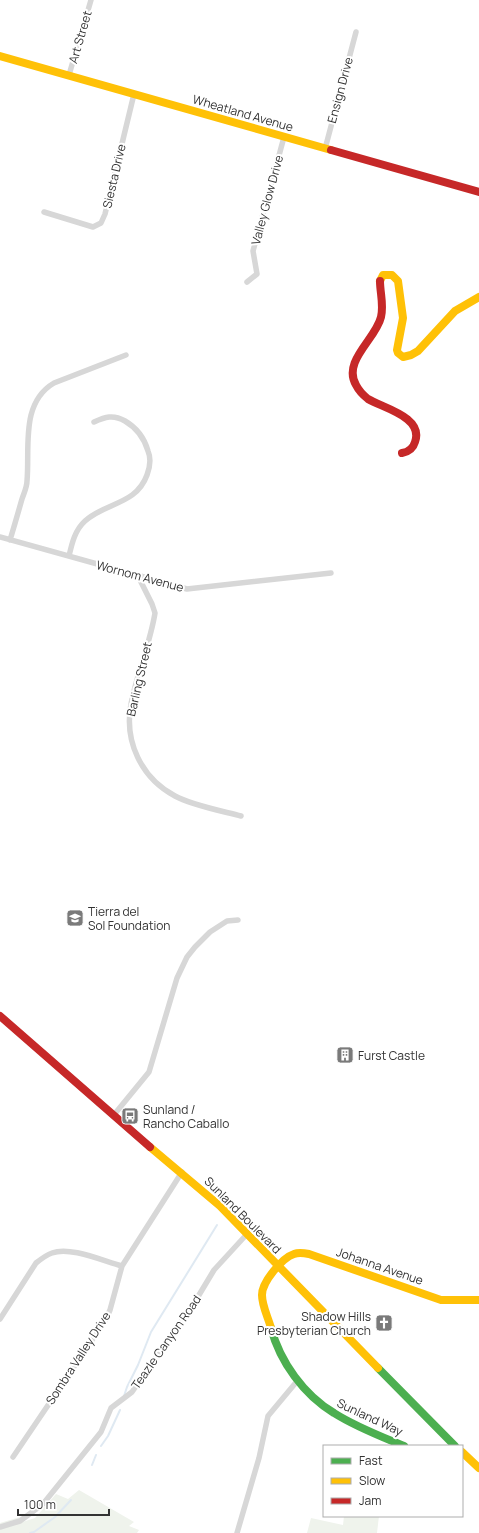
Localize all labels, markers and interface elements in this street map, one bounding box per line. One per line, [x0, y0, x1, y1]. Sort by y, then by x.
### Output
street label: Art Street [64, 8, 96, 65]
street label: Ensign Drive [323, 55, 357, 125]
street label: Wheatland Avenue [191, 91, 295, 135]
street label: Siesta Drive [98, 142, 130, 210]
street label: Valley Glow Drive [247, 153, 287, 247]
street label: Wornom Avenue [94, 556, 186, 596]
street label: Barling Street [122, 640, 156, 718]
place label: Tierra del Sol Foundation [88, 903, 171, 934]
school or university icon: Tierra del Sol Foundation [65, 908, 85, 928]
building icon: Furst Castle [335, 1045, 355, 1065]
place label: Furst Castle [358, 1047, 425, 1064]
place label: Sunland / Rancho Caballo [143, 1101, 229, 1132]
bus stop icon: Sunland / Rancho Caballo [120, 1106, 140, 1126]
street label: Sunland Boulevard [201, 1173, 285, 1257]
street label: Johanna Avenue [334, 1243, 426, 1289]
street label: Teazle Canyon Road [127, 1291, 205, 1393]
street label: Sombra Valley Drive [42, 1308, 114, 1408]
place label: Shadow Hills Presbyterian Church [257, 1308, 371, 1339]
church icon: Shadow Hills Presbyterian Church [374, 1313, 394, 1333]
street label: Sunland Way [334, 1394, 406, 1440]
legend [323, 1445, 463, 1517]
text: Fast [359, 1452, 383, 1469]
text: Slow [359, 1472, 385, 1489]
scale bar [18, 1491, 109, 1517]
text: Jam [359, 1492, 381, 1509]
text: 100 m [24, 1496, 56, 1513]

